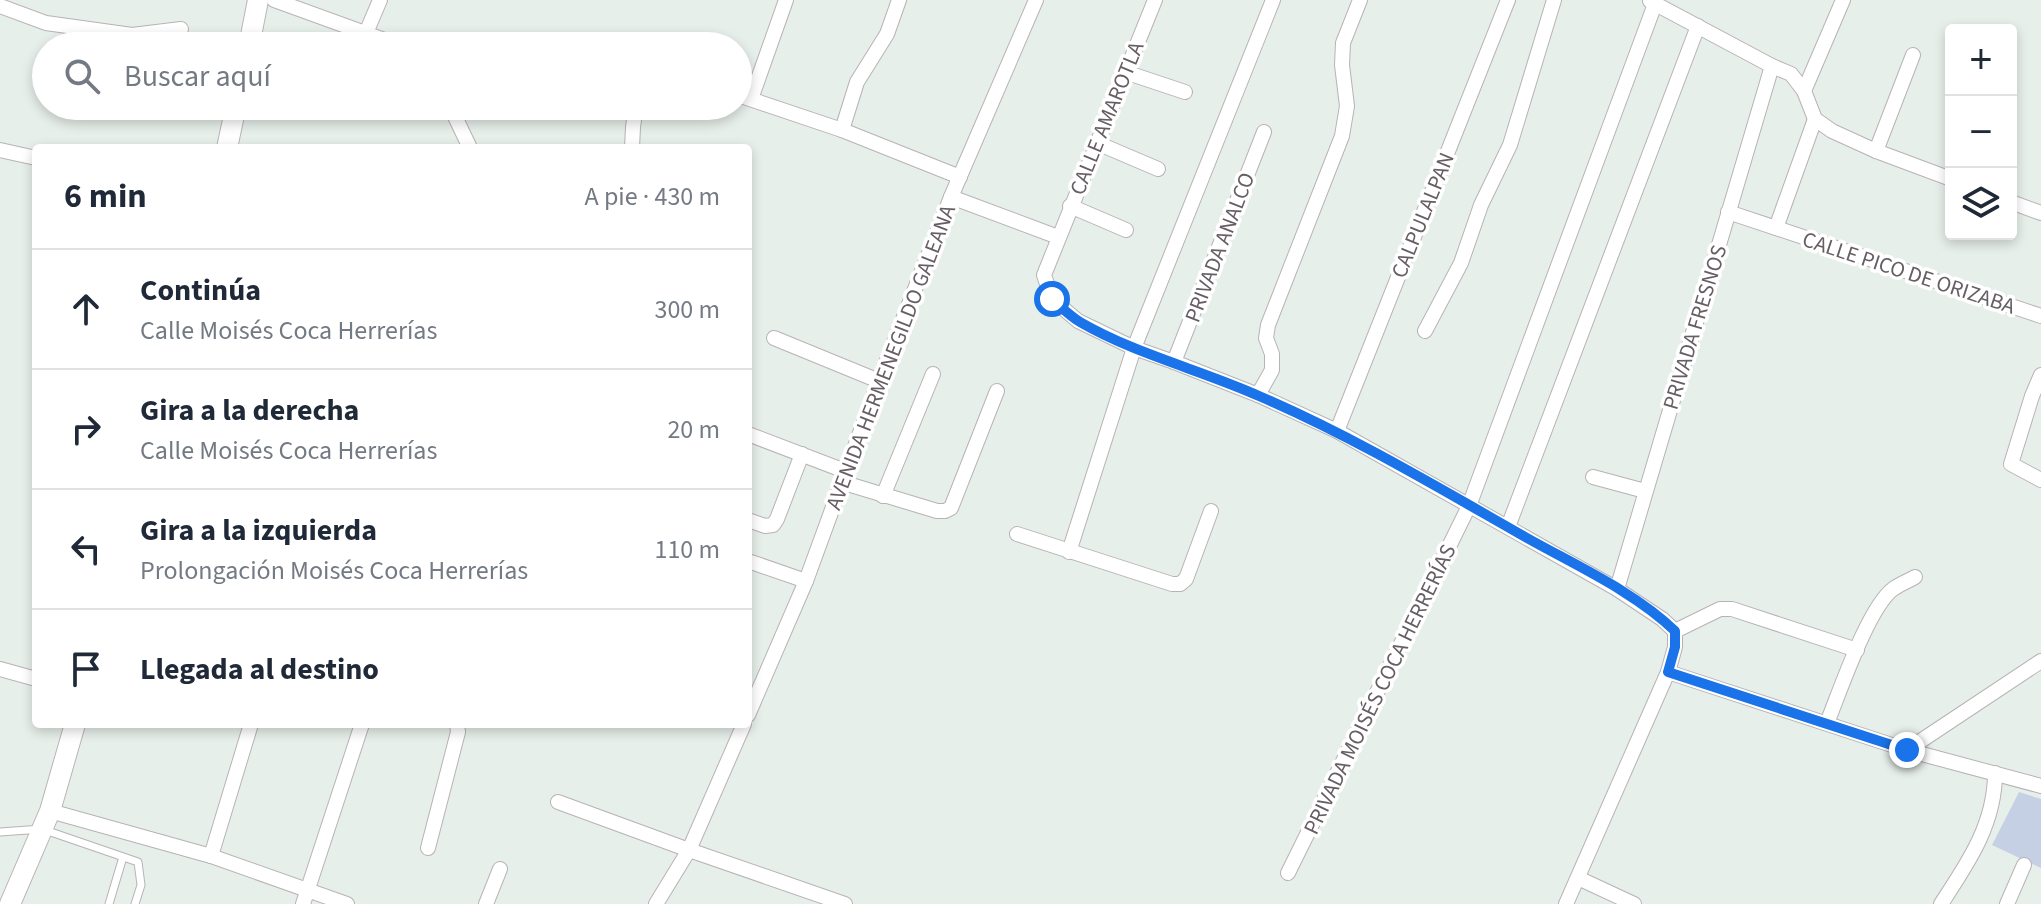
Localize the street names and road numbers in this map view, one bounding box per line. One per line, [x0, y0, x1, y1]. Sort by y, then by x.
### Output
street label: CALLE AMAROTLA [1062, 37, 1152, 200]
street label: CALPULALPAN [1383, 148, 1463, 283]
street label: PRIVADA ANALCO [1177, 168, 1263, 327]
street label: AVENIDA HERMENEGILDO GALEANA [818, 200, 964, 515]
street label: CALLE PICO DE ORIZABA [1798, 223, 2019, 322]
street label: PRIVADA FRESNOS [1655, 241, 1735, 414]
street label: PRIVADA MOISÉS COCA HERRERÍAS [1296, 539, 1464, 840]

